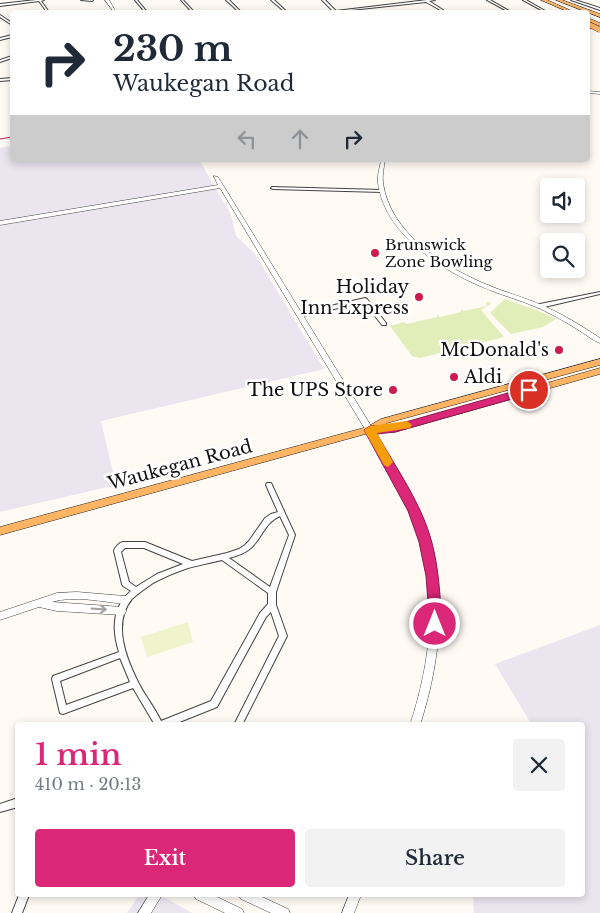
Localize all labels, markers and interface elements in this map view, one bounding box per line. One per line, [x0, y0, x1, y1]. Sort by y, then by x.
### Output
text: 230 m [113, 27, 233, 70]
icon: right [30, 30, 95, 95]
text: Waukegan Road [113, 70, 295, 97]
icon: left [233, 125, 261, 153]
icon: ahead [286, 125, 314, 153]
icon: right [339, 125, 367, 153]
map controls [540, 178, 585, 278]
button: sound [540, 178, 585, 223]
button: search [540, 233, 585, 278]
place label: Brunswick Zone Bowling [385, 235, 494, 271]
marker: Brunswick Zone Bowling [369, 247, 381, 259]
place label: Holiday Inn Express [300, 276, 409, 319]
marker: Holiday Inn Express [413, 291, 425, 303]
place label: McDonald's [440, 339, 549, 361]
marker: McDonald's [553, 344, 565, 356]
place label: Aldi [463, 366, 502, 388]
pin [508, 369, 550, 411]
marker: Aldi [448, 371, 460, 383]
icon: arrive [515, 376, 543, 404]
place label: The UPS Store [247, 379, 383, 401]
marker: The UPS Store [387, 384, 399, 396]
street label: Waukegan Road [104, 435, 255, 495]
position arrow [408, 597, 460, 649]
one-way arrow [91, 604, 107, 613]
text: 1 min [35, 736, 121, 773]
button: close [513, 739, 565, 791]
text: 410 m · 20:13 [35, 774, 141, 794]
button: Exit [35, 829, 295, 887]
button: Share [305, 829, 565, 887]

